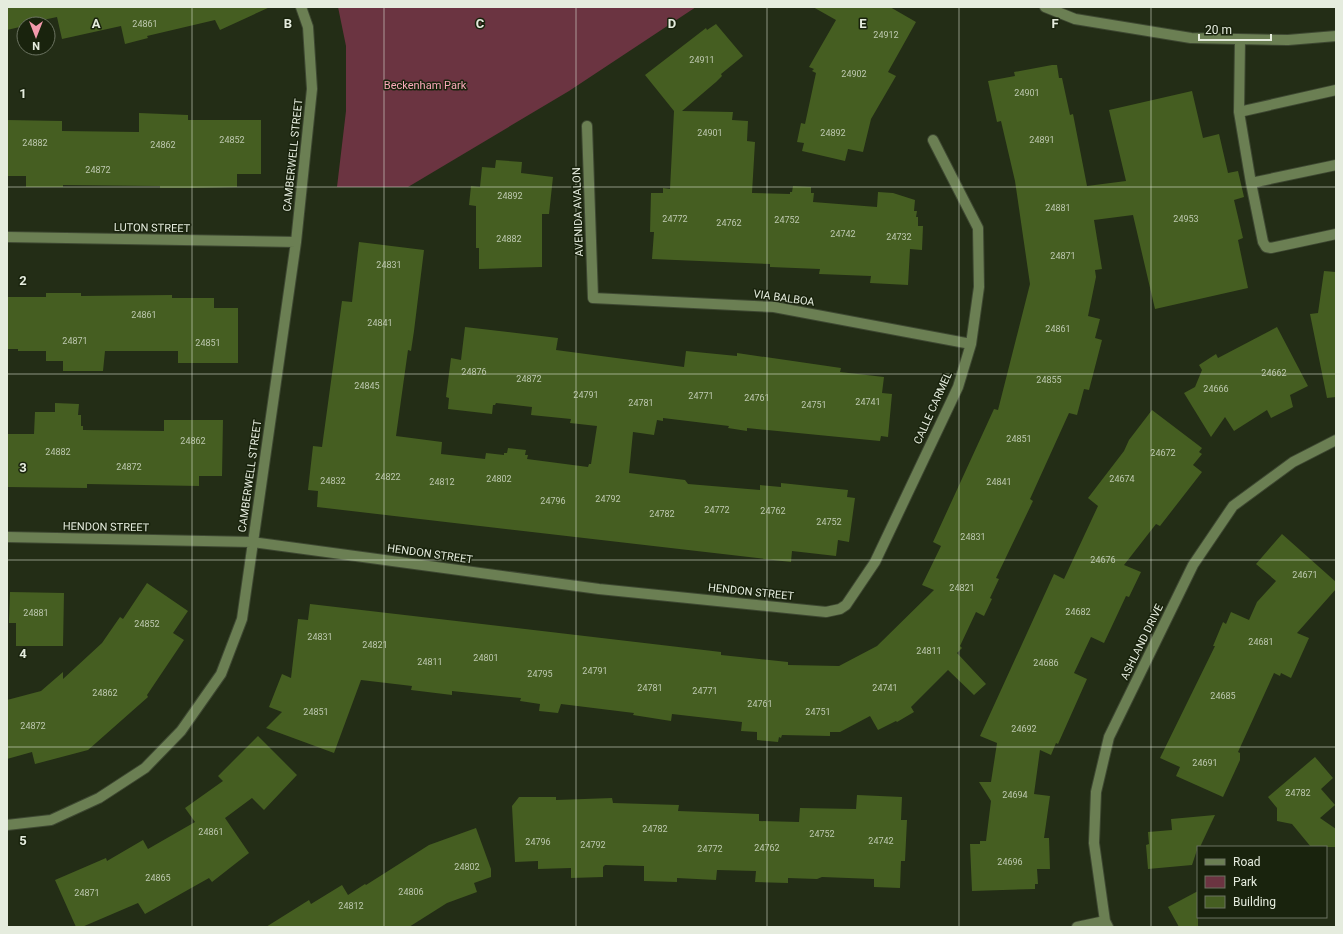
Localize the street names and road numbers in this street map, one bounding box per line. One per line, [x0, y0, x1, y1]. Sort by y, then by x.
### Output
street label: CAMBERWELL STREET [281, 97, 305, 212]
street label: AVENIDA AVALON [570, 167, 586, 257]
street label: LUTON STREET [114, 221, 191, 235]
street label: VIA BALBOA [753, 287, 816, 309]
street label: CALLE CARMEL [911, 370, 955, 446]
street label: CAMBERWELL STREET [236, 418, 264, 533]
street label: HENDON STREET [63, 520, 150, 534]
street label: HENDON STREET [386, 542, 474, 567]
street label: HENDON STREET [707, 581, 795, 603]
street label: ASHLAND DRIVE [1118, 602, 1166, 682]

